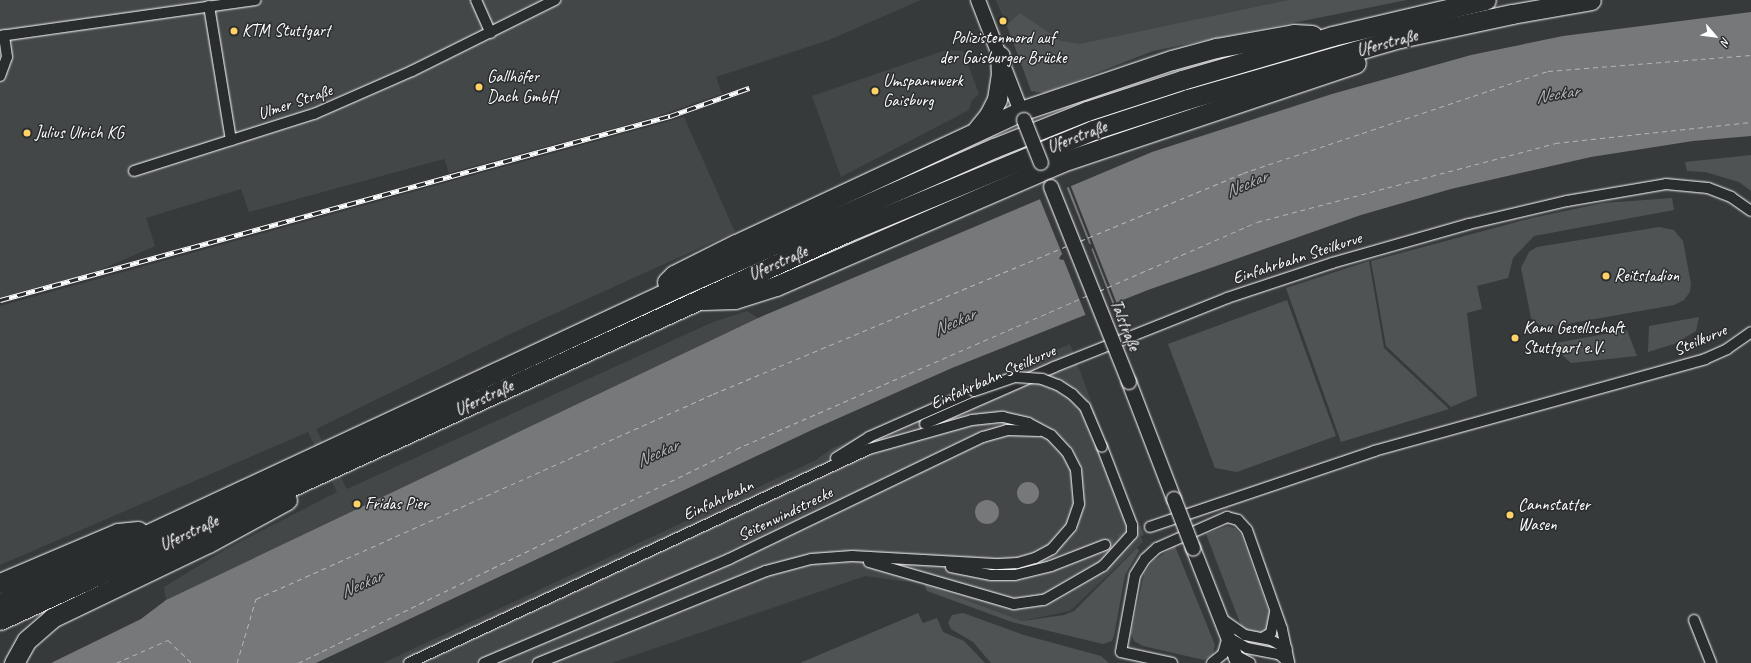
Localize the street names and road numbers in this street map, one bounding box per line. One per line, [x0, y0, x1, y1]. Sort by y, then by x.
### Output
street label: Uferstraße [1354, 25, 1420, 61]
street label: Ulmer Straße [255, 80, 335, 124]
street label: Uferstraße [1044, 116, 1110, 158]
street label: Einfahrbahn Steilkurve [1230, 227, 1364, 289]
street label: Uferstraße [746, 241, 810, 285]
street label: Talstraße [1106, 297, 1144, 353]
street label: Steilkurve [1670, 320, 1730, 360]
street label: Einfahrbahn Steilkurve [927, 340, 1059, 414]
street label: Uferstraße [452, 376, 516, 420]
street label: Einfahrbahn [680, 475, 756, 525]
street label: Seitenwindstrecke [734, 482, 836, 546]
street label: Uferstraße [157, 511, 221, 555]

